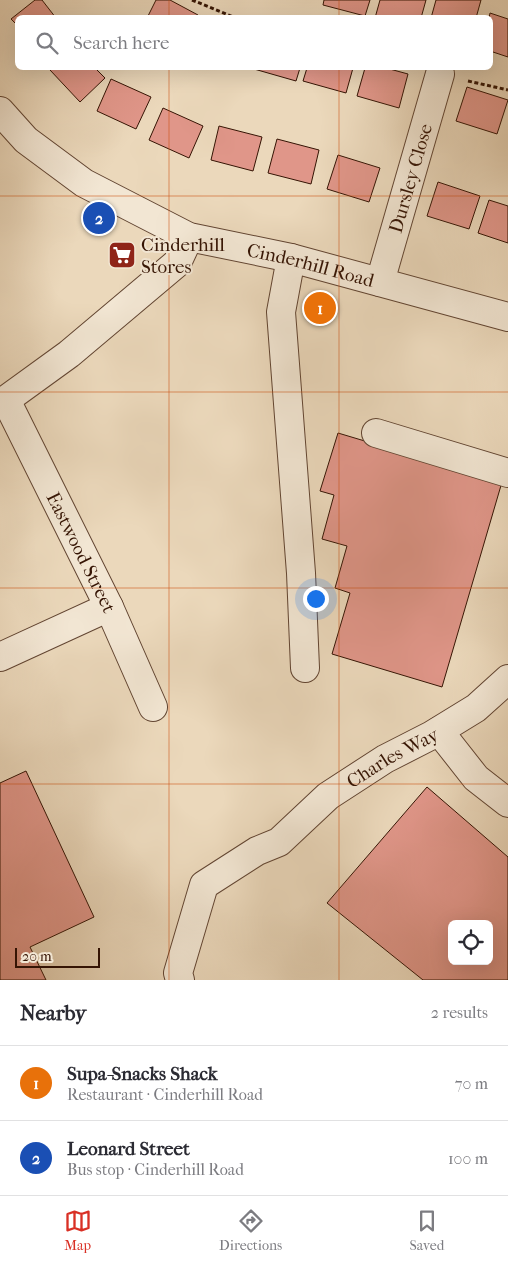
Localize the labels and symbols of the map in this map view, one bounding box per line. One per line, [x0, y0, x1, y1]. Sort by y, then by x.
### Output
street label: Dursley Close [385, 121, 437, 236]
pin: 2 [83, 199, 115, 237]
place label: Cinderhill Stores [141, 234, 225, 278]
street label: Cinderhill Road [245, 239, 377, 292]
supermarket icon: Cinderhill Stores [107, 240, 137, 270]
pin: 1 [304, 289, 336, 327]
street label: Eastwood Street [42, 489, 120, 616]
your location [303, 586, 329, 612]
street label: Charles Way [343, 723, 443, 793]
scale bar [15, 945, 100, 968]

